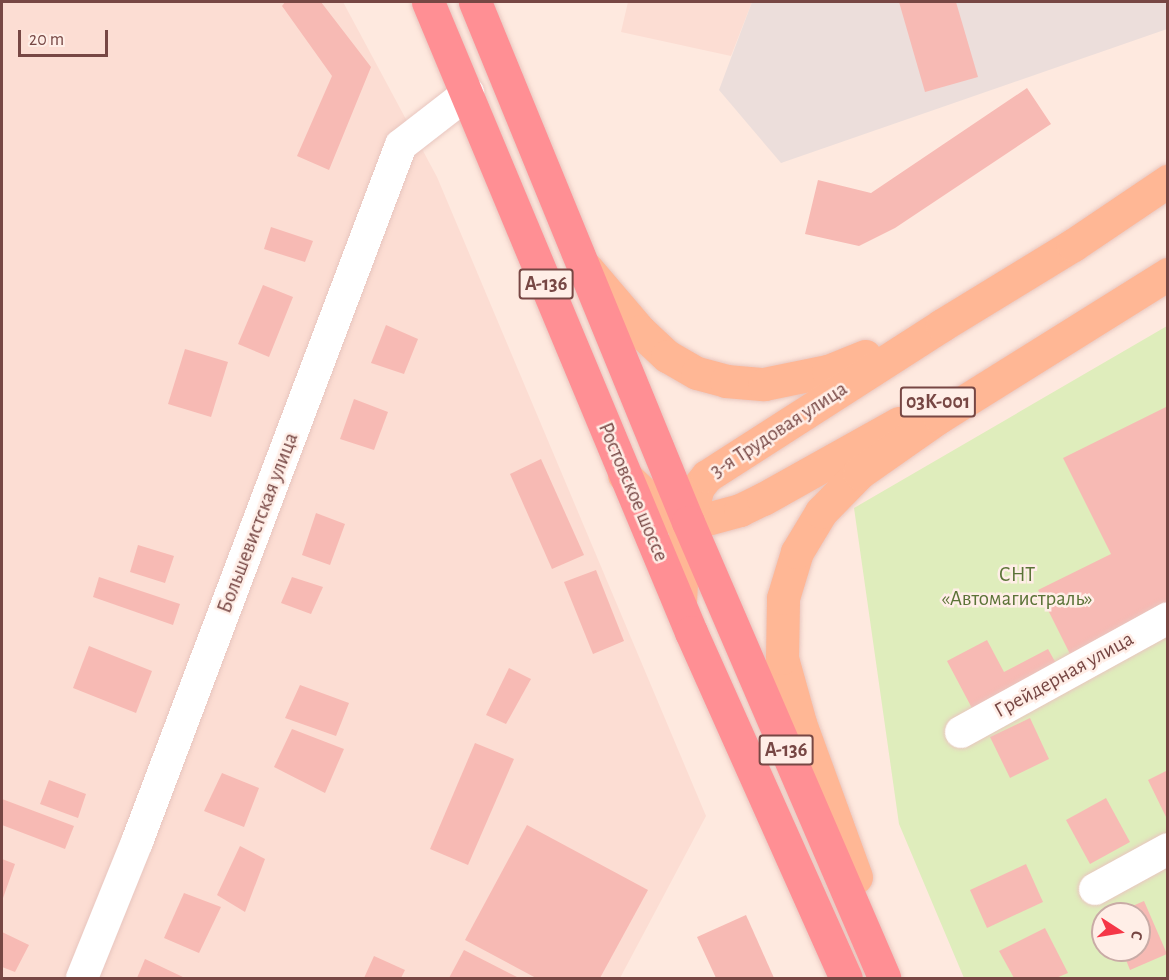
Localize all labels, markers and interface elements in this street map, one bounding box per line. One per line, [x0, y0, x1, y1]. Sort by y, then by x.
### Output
scale bar [21, 18, 111, 56]
text: 20 m [29, 31, 64, 49]
road number: А-136 [518, 267, 574, 301]
street label: 3-я Трудовая улица [706, 376, 852, 484]
road number: 03К-001 [899, 385, 977, 419]
street label: Ростовское шоссе [592, 419, 674, 565]
street label: Большевистская улица [212, 429, 304, 617]
park label: СНТ «Автомагистраль» [941, 562, 1093, 612]
street label: Грейдерная улица [990, 626, 1138, 724]
road number: А-136 [758, 733, 814, 767]
north arrow [1091, 902, 1151, 962]
text: С [1128, 929, 1145, 941]

